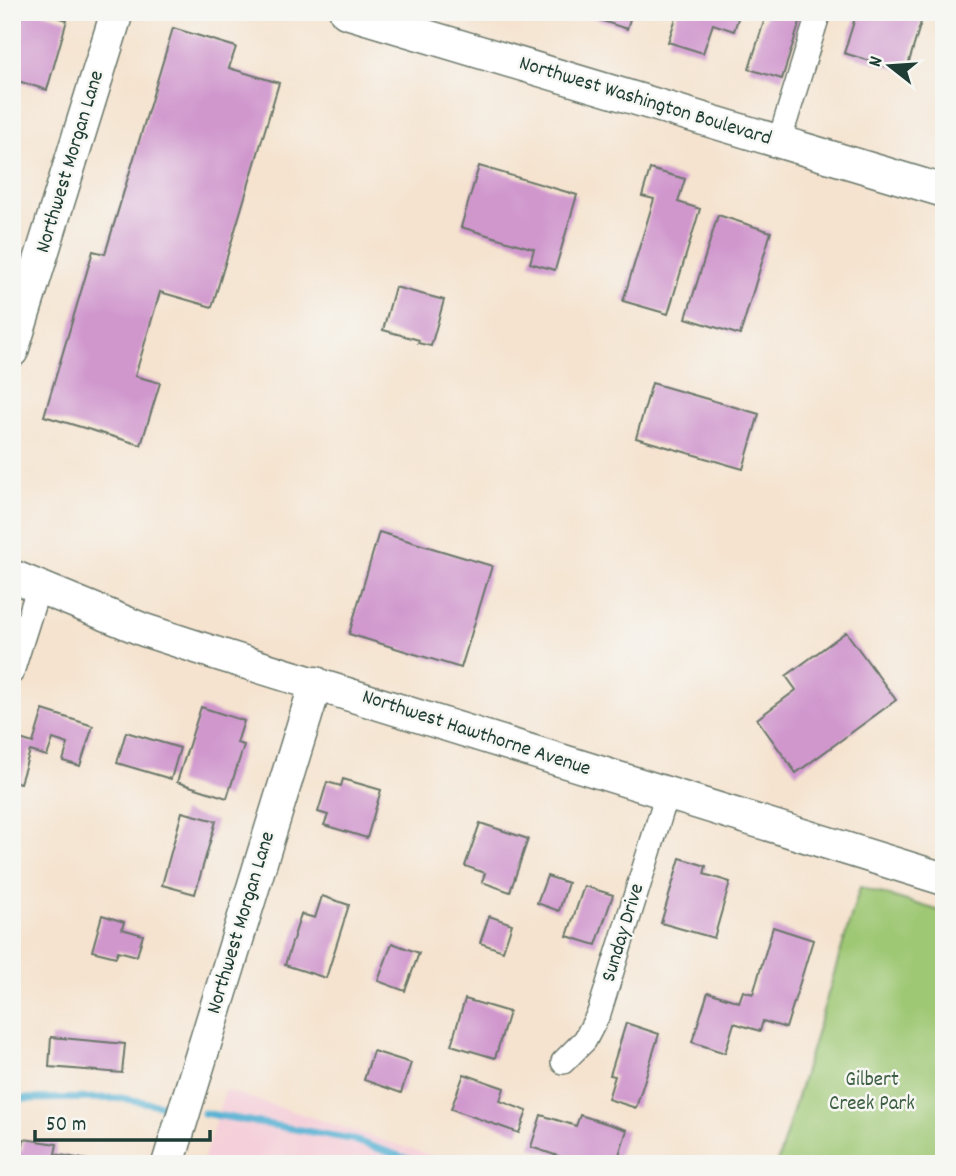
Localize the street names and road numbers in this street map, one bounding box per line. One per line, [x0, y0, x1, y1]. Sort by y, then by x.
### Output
street label: Northwest Washington Boulevard [515, 49, 775, 155]
street label: Northwest Morgan Lane [29, 67, 113, 257]
street label: Northwest Hawthorne Avenue [358, 683, 594, 785]
street label: Northwest Morgan Lane [200, 828, 284, 1018]
street label: Sunday Drive [595, 880, 653, 986]

